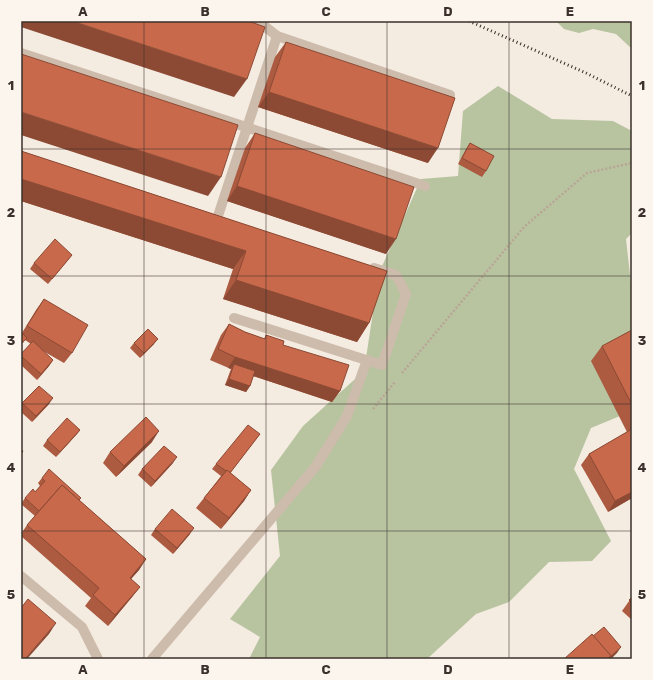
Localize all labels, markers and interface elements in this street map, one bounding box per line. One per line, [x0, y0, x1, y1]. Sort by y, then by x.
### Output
text: A [78, 4, 88, 19]
text: B [200, 4, 210, 19]
text: C [321, 4, 331, 19]
text: D [443, 4, 453, 19]
text: E [566, 4, 574, 19]
text: 1 [8, 78, 14, 93]
text: 1 [639, 78, 645, 93]
text: 2 [7, 205, 15, 220]
text: 2 [638, 205, 646, 220]
text: 3 [7, 333, 16, 348]
text: 3 [638, 333, 647, 348]
text: 4 [7, 460, 16, 475]
text: 4 [638, 460, 647, 475]
text: 5 [7, 587, 15, 602]
text: 5 [638, 587, 646, 602]
text: A [78, 662, 88, 677]
text: B [200, 662, 210, 677]
text: C [321, 662, 331, 677]
text: D [443, 662, 453, 677]
text: E [566, 662, 574, 677]

